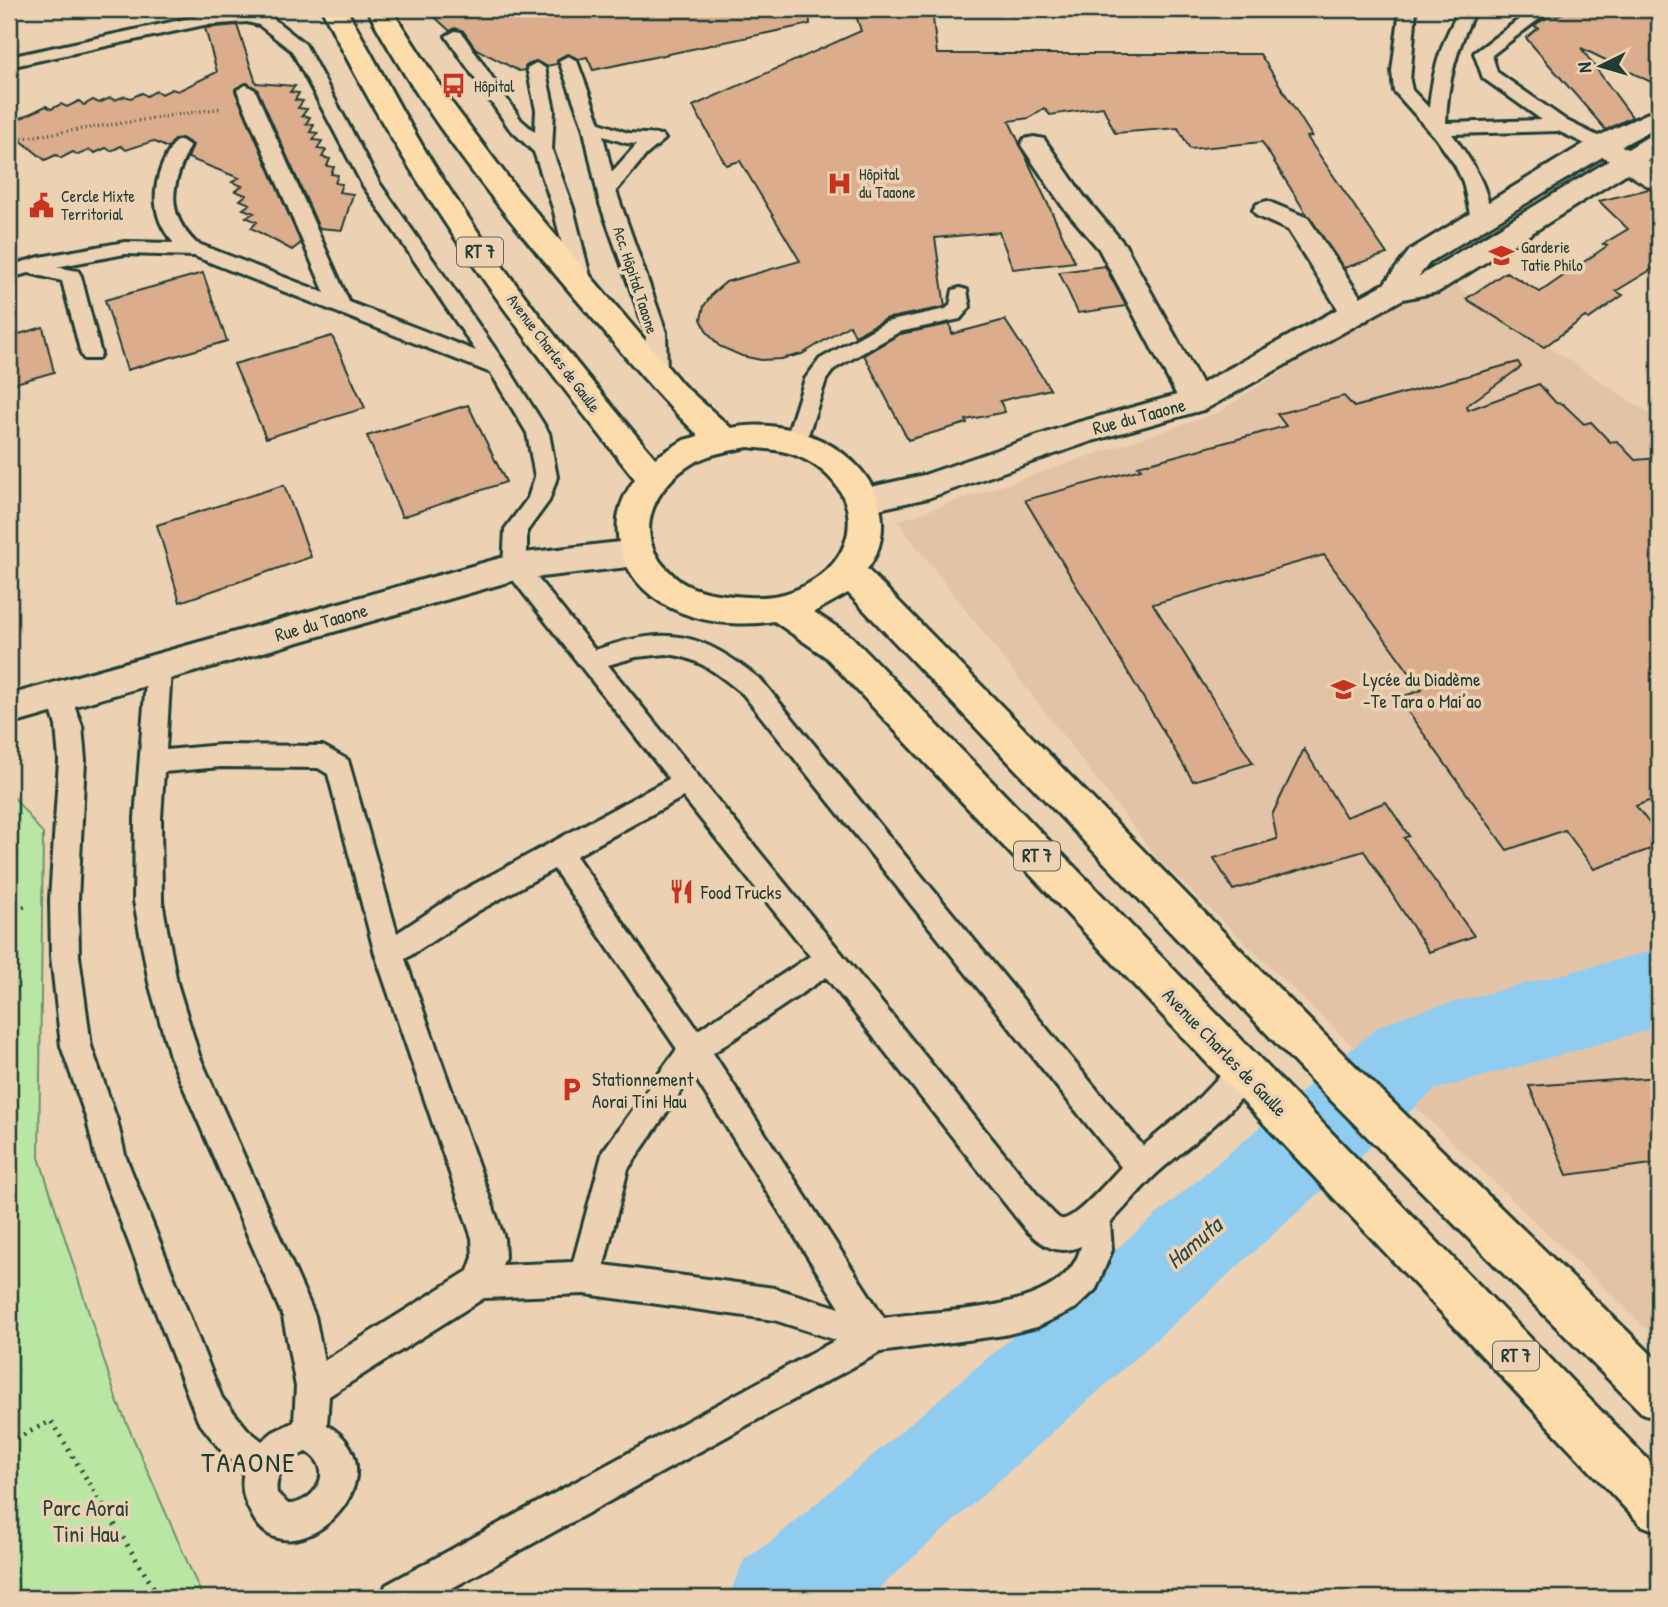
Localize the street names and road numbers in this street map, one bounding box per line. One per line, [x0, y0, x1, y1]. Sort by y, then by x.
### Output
street label: Acc. Hôpital Taaone [608, 224, 664, 337]
road number: RT 7 [457, 238, 503, 266]
street label: Avenue Charles de Gaulle [502, 289, 606, 417]
street label: Rue du Taaone [1090, 391, 1189, 441]
street label: Rue du Taaone [272, 596, 371, 648]
road number: RT 7 [1014, 842, 1060, 870]
street label: Avenue Charles de Gaulle [1157, 982, 1293, 1122]
road number: RT 7 [1493, 1342, 1539, 1371]

